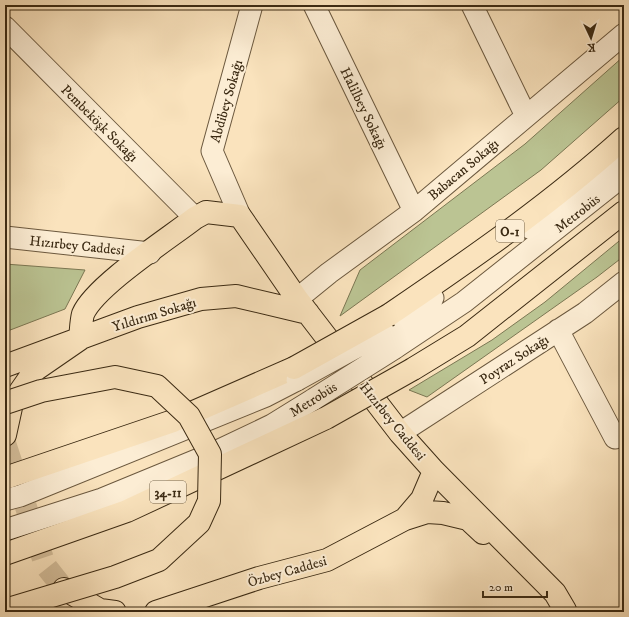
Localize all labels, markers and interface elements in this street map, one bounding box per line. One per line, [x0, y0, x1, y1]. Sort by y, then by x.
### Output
north arrow [571, 18, 611, 58]
text: K [587, 40, 596, 54]
street label: Abdibey Sokağı [207, 57, 247, 145]
street label: Halilbey Sokağı [335, 64, 391, 153]
street label: Pembeköşk Sokağı [57, 81, 142, 166]
street label: Babacan Sokağı [425, 135, 503, 205]
street label: Metrobüs [551, 190, 604, 237]
road number: O-1 [496, 220, 524, 242]
street label: Hızırbey Caddesi [28, 232, 126, 260]
street label: Yıldırım Sokağı [110, 294, 199, 336]
street label: Poyraz Sokağı [477, 331, 553, 389]
street label: Metrobüs [286, 378, 341, 421]
street label: Hızırbey Caddesi [355, 379, 430, 465]
road number: 34-11 [150, 481, 186, 503]
street label: Özbey Caddesi [246, 552, 329, 592]
scale bar [483, 573, 547, 599]
text: 20 m [489, 580, 513, 595]

